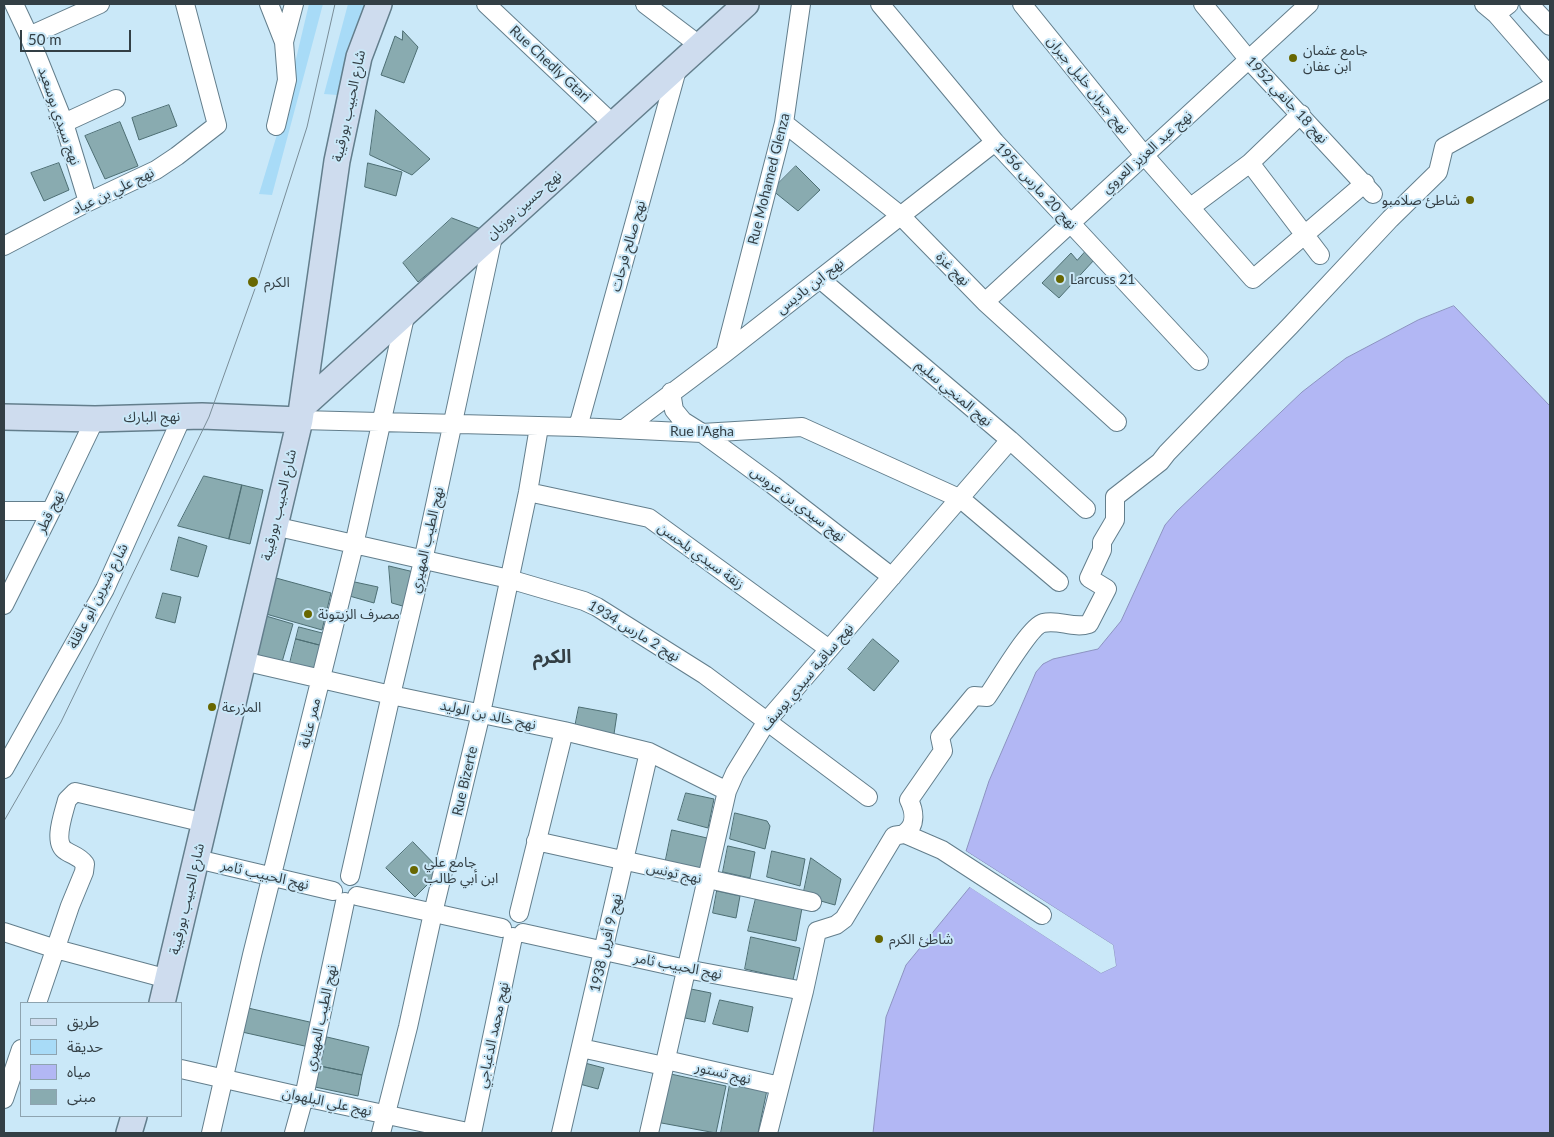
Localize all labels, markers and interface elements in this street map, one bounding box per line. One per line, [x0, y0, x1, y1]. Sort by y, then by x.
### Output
scale bar [22, 20, 134, 52]
street label: Rue Chedly Gtari [506, 22, 594, 106]
text: 50 m [28, 30, 62, 48]
street label: نهج جبران خليل جبران [1043, 33, 1133, 137]
place label: جامع عثمان ابن عفان [1303, 42, 1368, 74]
street label: شارع الحبيب بورقيبة [329, 49, 369, 163]
marker: جامع عثمان ابن عفان [1287, 52, 1299, 64]
street label: نهج 18 جانفي 1952 [1242, 53, 1332, 147]
street label: نهج سيدي بوسعيد [34, 65, 84, 167]
street label: نهج عبد العزيز العروي [1098, 107, 1196, 197]
street label: Rue Mohamed Glenza [745, 111, 793, 247]
street label: نهج 20 مارس 1956 [991, 139, 1081, 233]
street label: نهج علي بن عياد [69, 164, 157, 218]
street label: نهج حسين بوزيان [483, 167, 565, 243]
place label: شاطئ صلامبو [1382, 192, 1460, 208]
marker: شاطئ صلامبو [1464, 194, 1476, 206]
street label: نهج صالح فرحات [607, 198, 649, 294]
street label: نهج غزة [932, 248, 974, 290]
street label: نهج ابن باديس [773, 254, 847, 318]
place label: Larcuss 21 [1070, 271, 1135, 287]
marker: Larcuss 21 [1054, 273, 1066, 285]
place label: الكرم [264, 274, 290, 290]
marker: الكرم [246, 275, 260, 289]
street label: نهج المنجي سليم [912, 356, 996, 430]
street label: نهج البارك [124, 408, 180, 426]
street label: Rue l'Agha [670, 423, 734, 439]
street label: شارع الحبيب بورقيبة [258, 448, 300, 562]
street label: نهج سيدي بن عروس [747, 463, 849, 545]
street label: نهج الطيب المهيري [407, 485, 447, 595]
street label: نهج قطر [33, 488, 67, 536]
street label: زنقة سيدي بلحسن [655, 519, 747, 593]
street label: شارع شيرين أبو عاقلة [64, 541, 132, 651]
street label: نهج 2 مارس 1934 [585, 597, 683, 665]
place label: مصرف الزيتونة [318, 606, 400, 622]
marker: مصرف الزيتونة [302, 608, 314, 620]
street label: نهج ساقية سيدي يوسف [757, 620, 857, 734]
district label: الكرم [533, 646, 571, 668]
street label: ممر عنابة [296, 696, 324, 750]
street label: نهج خالد بن الوليد [438, 697, 538, 733]
place label: المزرعة [222, 699, 261, 715]
marker: المزرعة [206, 701, 218, 713]
street label: Rue Bizerte [449, 745, 481, 817]
street label: شارع الحبيب بورقيبة [166, 842, 208, 956]
place label: جامع علي ابن أبي طالب [424, 854, 498, 886]
street label: نهج الحبيب ثامر [220, 857, 310, 893]
street label: نهج تونس [645, 859, 703, 887]
marker: جامع علي ابن أبي طالب [408, 864, 420, 876]
street label: نهج 9 أفريل 1938 [587, 892, 625, 994]
place label: شاطئ الکرم [889, 931, 953, 947]
marker: شاطئ الکرم [873, 933, 885, 945]
street label: نهج الحبيب ثامر [632, 949, 724, 983]
street label: نهج الطيب المهيري [302, 963, 340, 1073]
street label: نهج محمد الدغباجي [474, 981, 512, 1089]
legend [20, 1002, 182, 1117]
text: طريق [67, 1012, 99, 1030]
text: حديقة [67, 1037, 103, 1055]
street label: نهج تستور [694, 1058, 752, 1088]
text: مياه [67, 1062, 91, 1080]
street label: نهج علي البلهوان [281, 1084, 373, 1120]
text: مبنى [67, 1087, 96, 1105]

